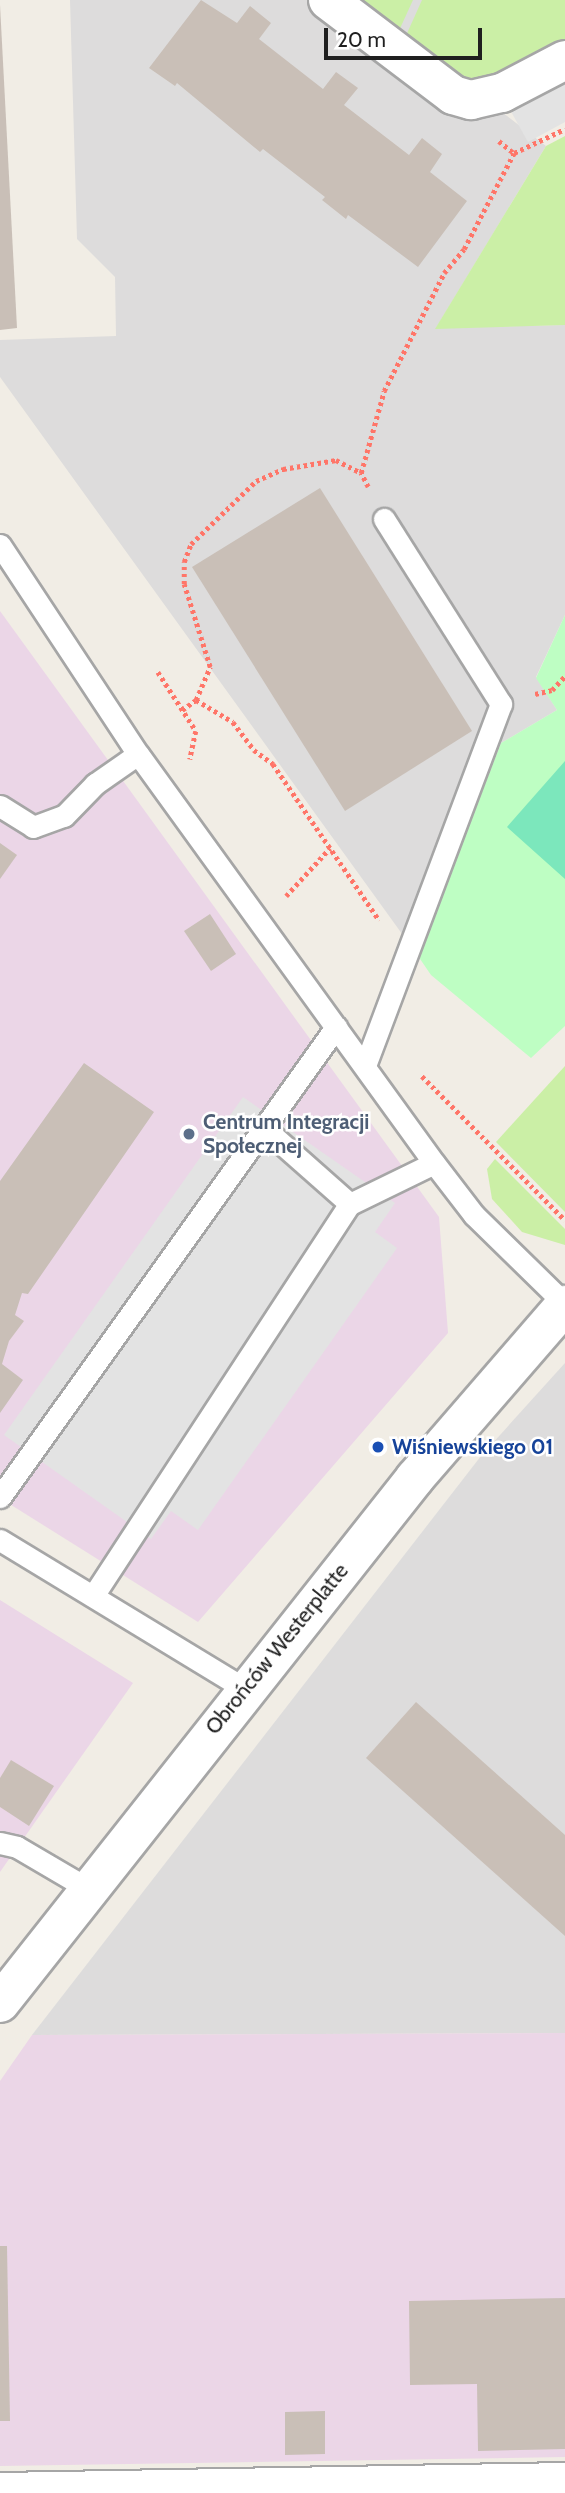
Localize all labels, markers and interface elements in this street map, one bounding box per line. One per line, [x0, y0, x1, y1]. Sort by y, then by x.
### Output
scale bar [327, 14, 484, 58]
text: 20 m [337, 27, 386, 52]
place label: Centrum Integracji Społecznej [203, 1109, 369, 1159]
marker: Centrum Integracji Społecznej [181, 1126, 197, 1142]
place label: Wiśniewskiego 01 [392, 1434, 553, 1460]
marker: Wiśniewskiego 01 [370, 1439, 386, 1455]
street label: Obrońców Westerplatte [200, 1559, 354, 1739]

